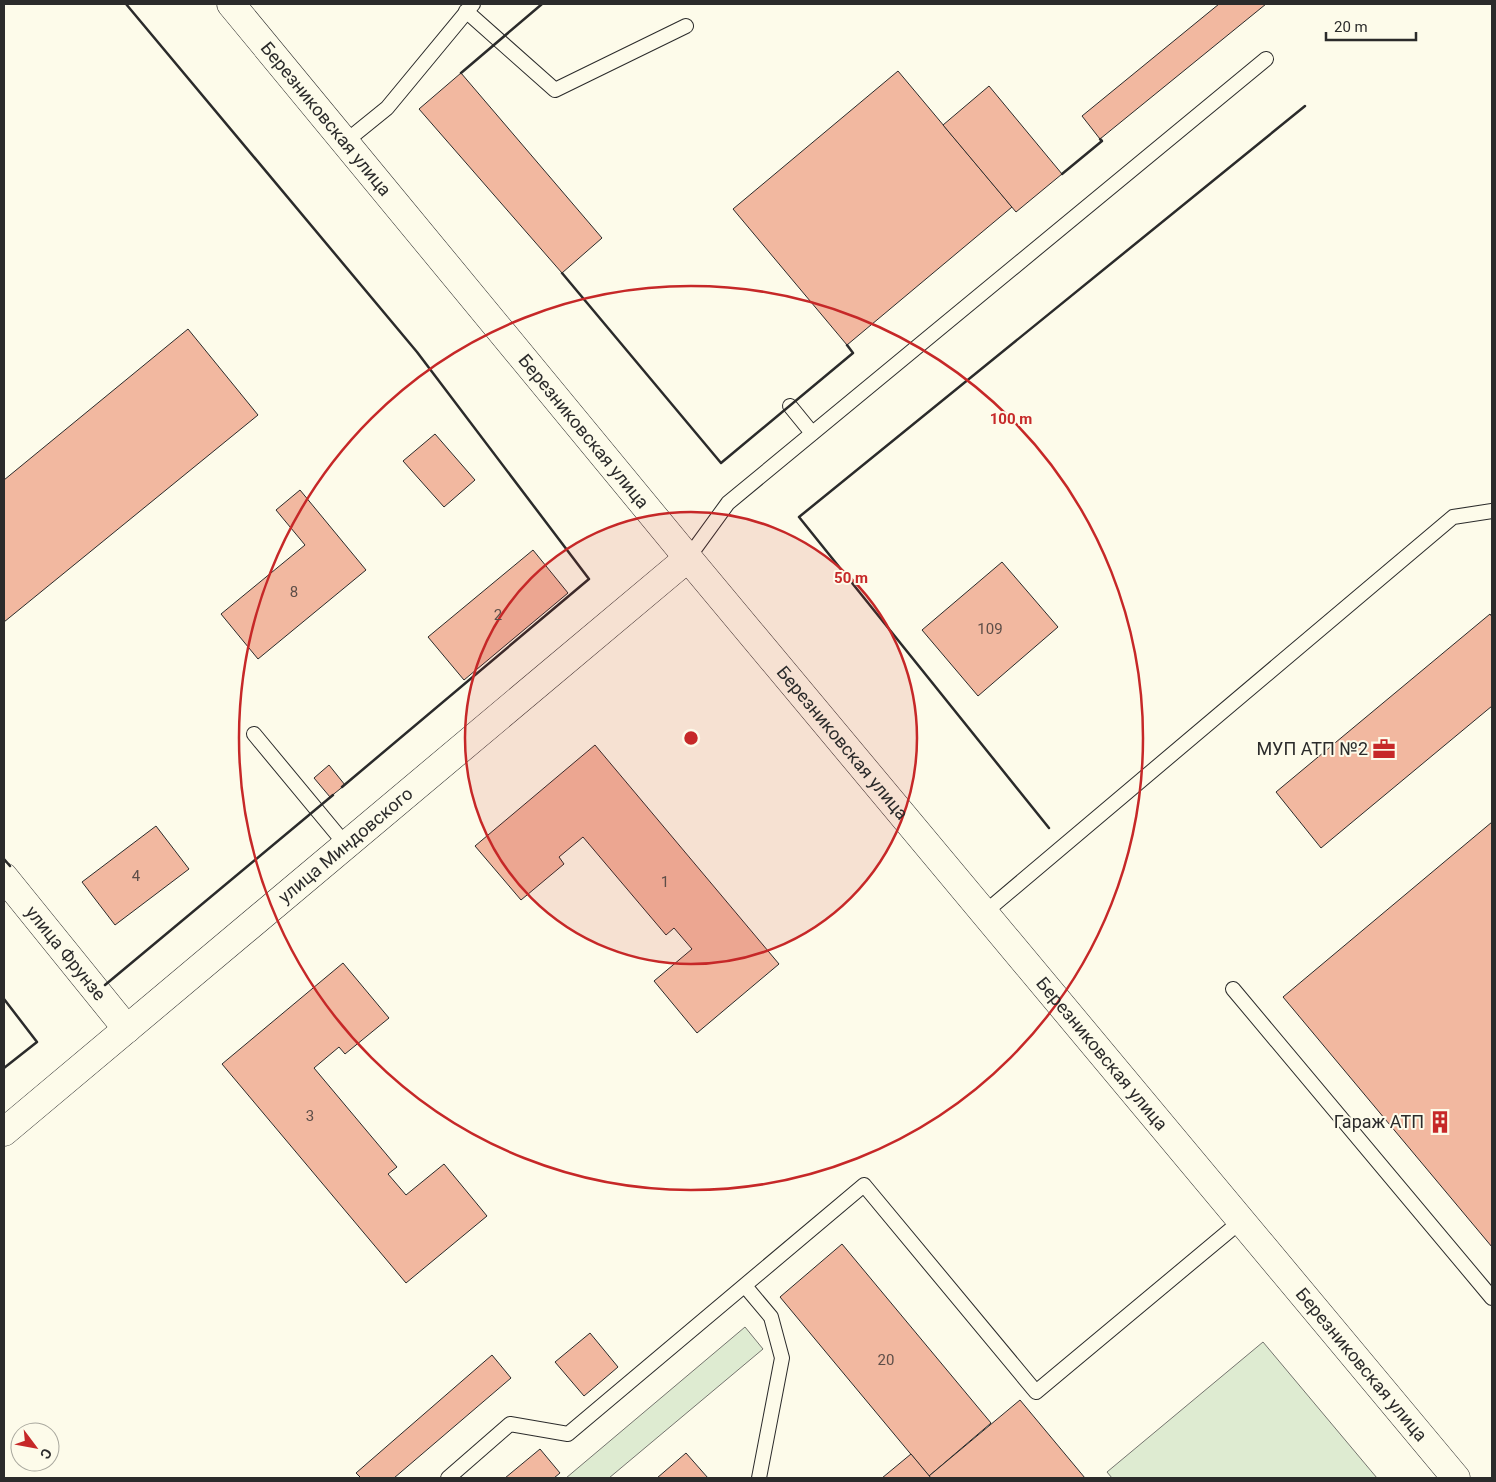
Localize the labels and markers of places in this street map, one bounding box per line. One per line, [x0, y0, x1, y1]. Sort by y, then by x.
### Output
centre of rings [682, 729, 700, 747]
office icon: МУП АТП №2 [1371, 736, 1397, 762]
place label: МУП АТП №2 [1256, 738, 1368, 759]
building icon: Гараж АТП [1427, 1109, 1453, 1135]
place label: Гараж АТП [1334, 1111, 1424, 1132]

